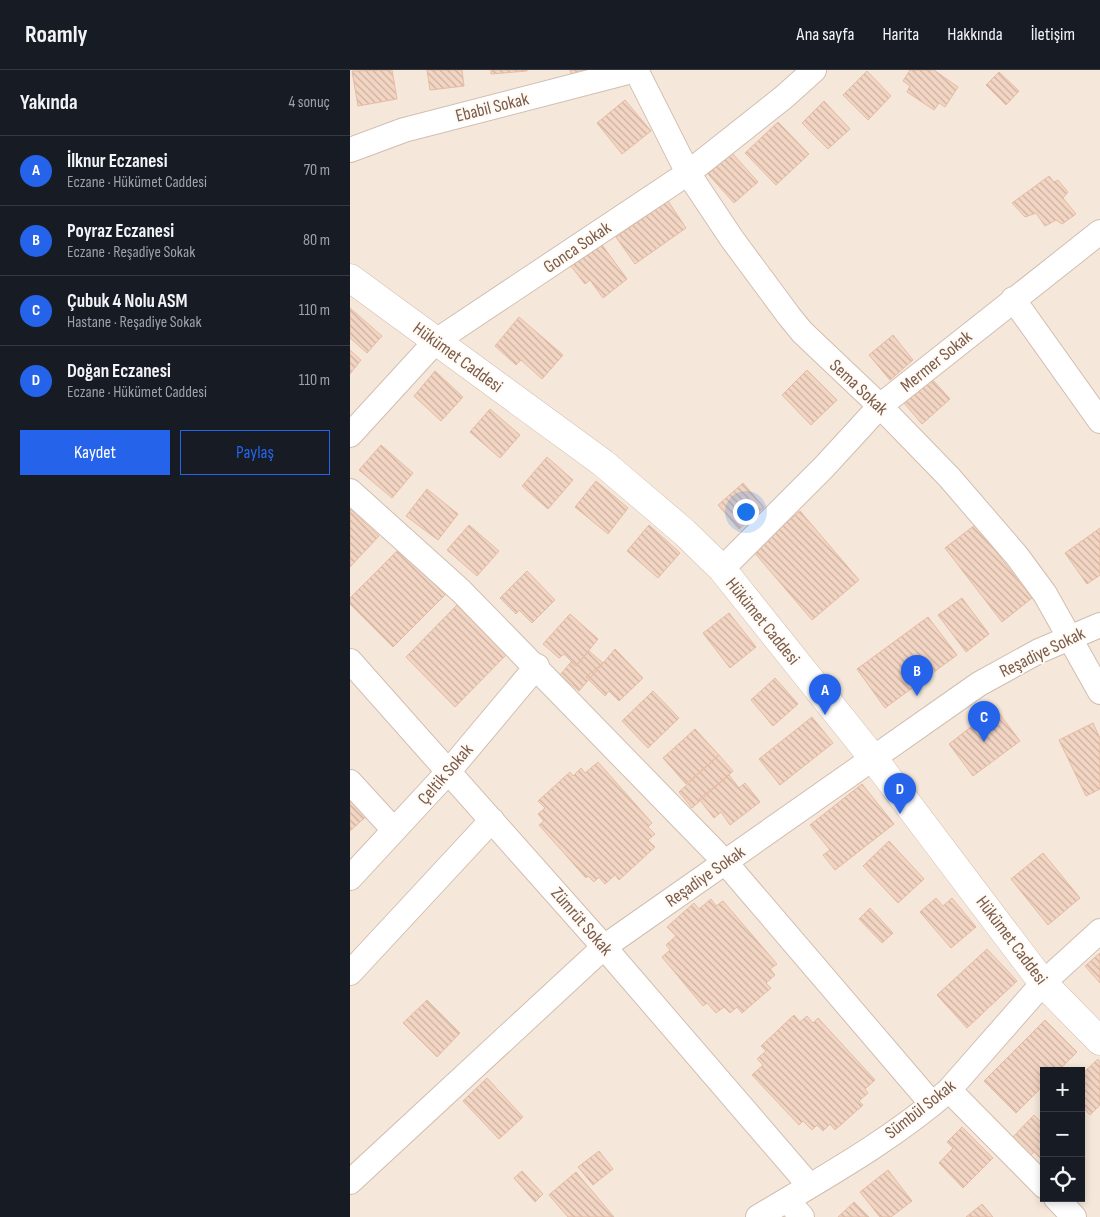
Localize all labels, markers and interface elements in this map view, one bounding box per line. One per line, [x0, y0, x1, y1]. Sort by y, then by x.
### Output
text: Roamly [25, 20, 88, 49]
text: Ana sayfa [797, 24, 854, 45]
text: Harita [882, 24, 919, 45]
text: Hakkında [947, 24, 1003, 45]
text: İletişim [1031, 24, 1075, 45]
street label: Ebabil Sokak [453, 88, 531, 127]
text: Yakında [20, 90, 77, 115]
text: 4 sonuç [288, 93, 330, 112]
text: İlknur Eczanesi [67, 150, 168, 173]
text: A [32, 161, 40, 180]
text: 70 m [304, 161, 330, 180]
text: Eczane · Hükümet Caddesi [67, 173, 207, 192]
street label: Gonca Sokak [540, 217, 615, 278]
text: Poyraz Eczanesi [67, 220, 174, 243]
text: B [32, 231, 40, 250]
text: 80 m [303, 231, 330, 250]
text: Eczane · Reşadiye Sokak [67, 243, 195, 262]
text: Çubuk 4 Nolu ASM [67, 290, 187, 313]
text: C [32, 301, 40, 320]
text: 110 m [299, 301, 330, 320]
text: Hastane · Reşadiye Sokak [67, 313, 202, 332]
street label: Hükümet Caddesi [409, 318, 507, 397]
street label: Mermer Sokak [896, 326, 976, 397]
street label: Sema Sokak [825, 355, 892, 420]
text: Doğan Eczanesi [67, 360, 171, 383]
text: D [32, 371, 40, 390]
text: 110 m [299, 371, 330, 390]
text: Eczane · Hükümet Caddesi [67, 383, 207, 402]
button: Kaydet [20, 430, 170, 475]
button: Paylaş [180, 430, 330, 475]
your location [733, 499, 759, 525]
street label: Hükümet Caddesi [721, 574, 804, 669]
street label: Reşadiye Sokak [996, 623, 1088, 682]
pin: B [901, 655, 933, 696]
pin: A [809, 674, 841, 715]
pin: C [968, 701, 1000, 742]
street label: Çeltik Sokak [413, 740, 478, 809]
pin: D [884, 773, 916, 814]
street label: Reşadiye Sokak [661, 841, 749, 911]
street label: Zümrüt Sokak [546, 883, 617, 960]
street label: Hükümet Caddesi [971, 892, 1052, 989]
map controls [1040, 1067, 1085, 1202]
button: + [1040, 1067, 1085, 1112]
street label: Sümbül Sokak [881, 1075, 960, 1143]
button: − [1040, 1112, 1085, 1157]
button: locate [1040, 1157, 1085, 1202]

